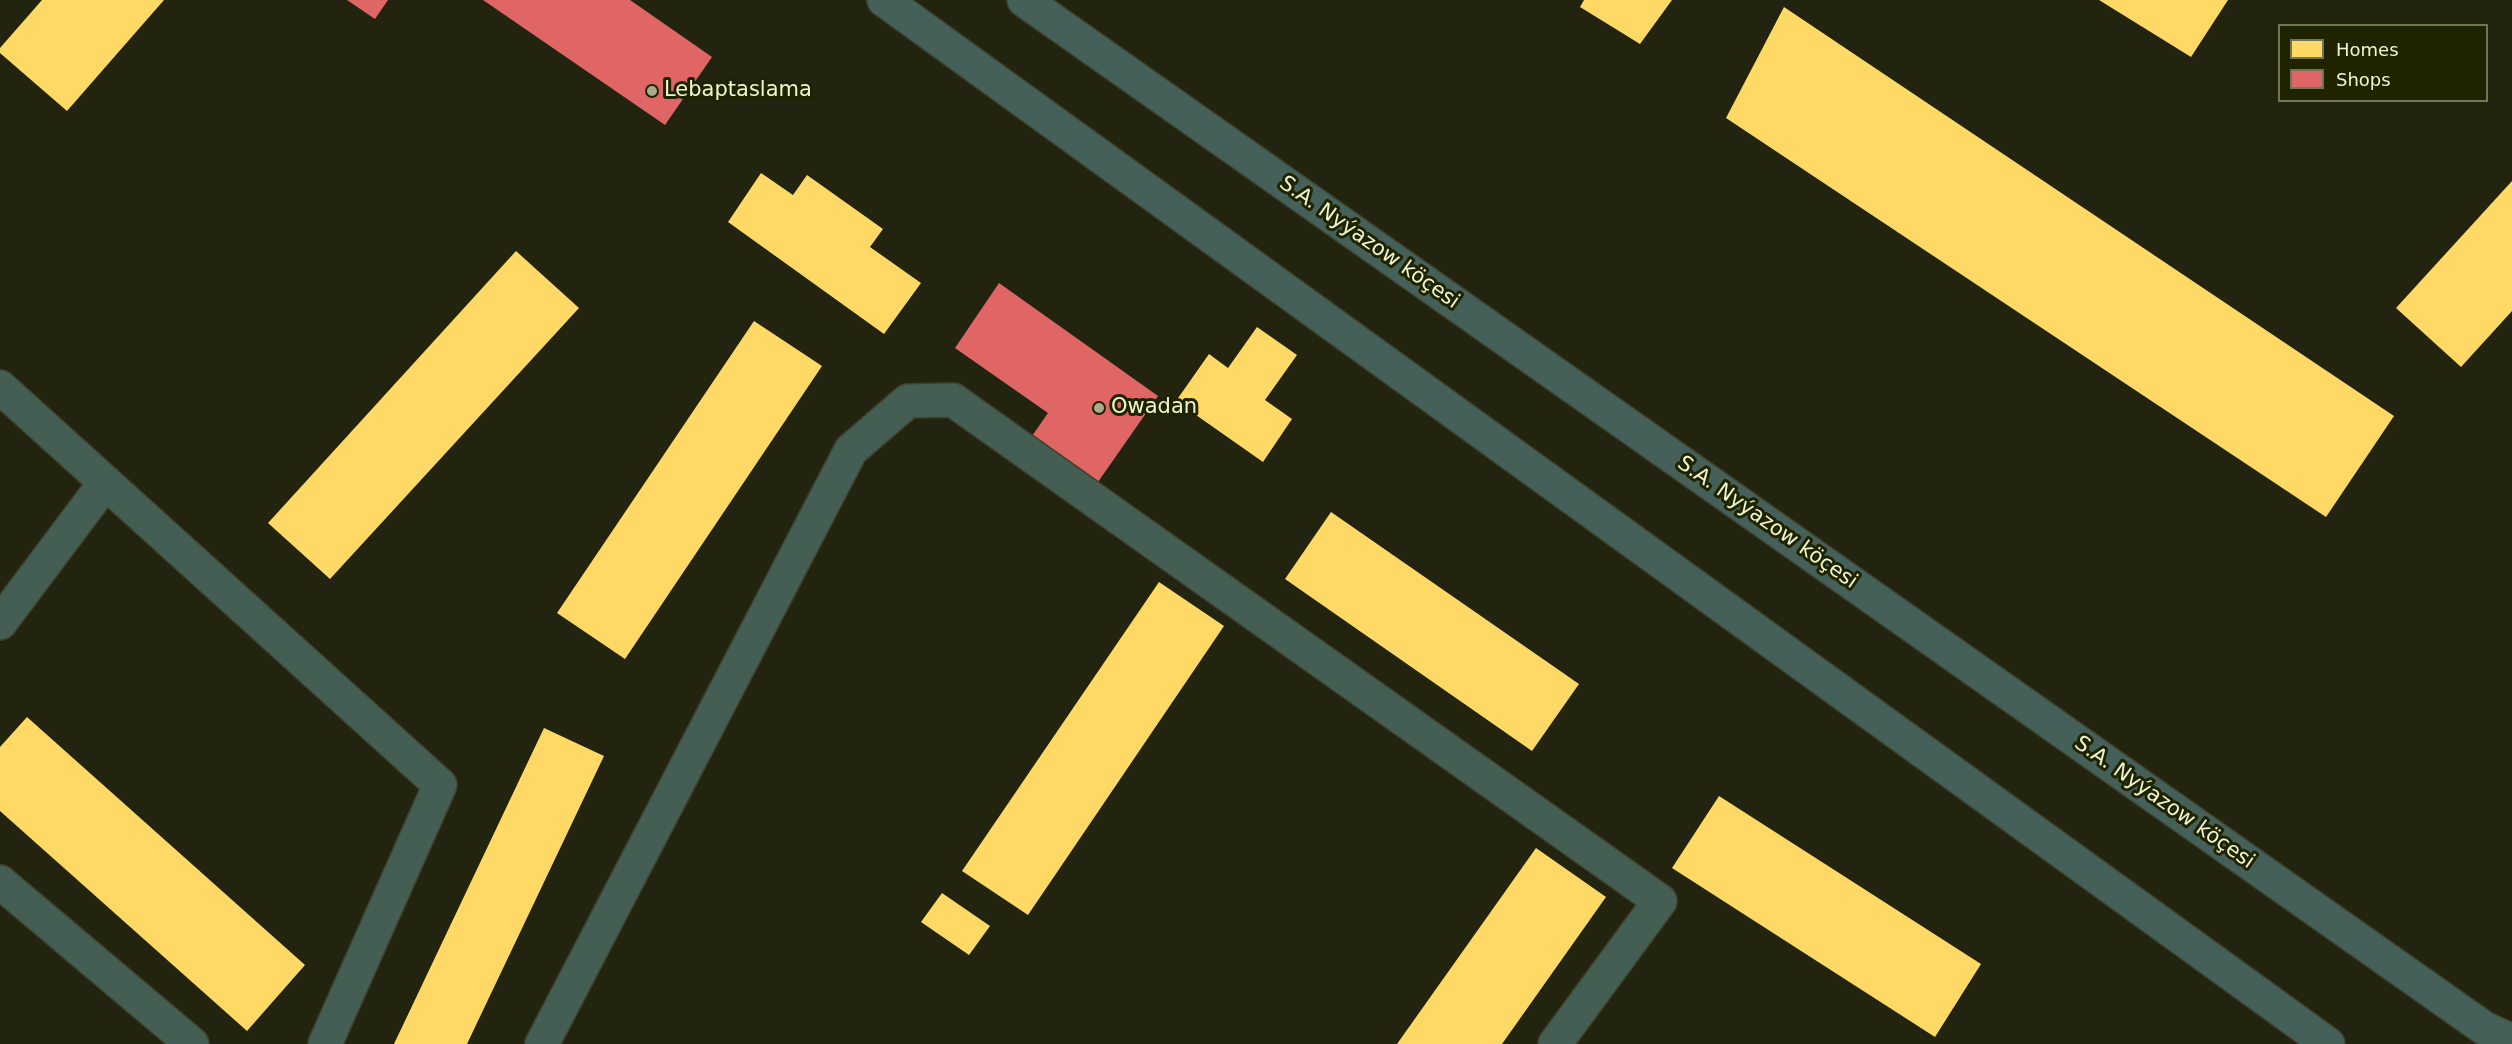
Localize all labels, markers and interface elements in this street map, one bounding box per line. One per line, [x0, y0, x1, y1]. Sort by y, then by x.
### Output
legend [2278, 24, 2488, 102]
text: Homes [2336, 39, 2399, 60]
text: Shops [2336, 69, 2391, 90]
place label: Lebaptaslama [664, 78, 812, 104]
marker: Lebaptaslama [645, 84, 659, 98]
street label: S.A. Nyýazow köçesi [1274, 171, 1464, 315]
place label: Owadan [1111, 395, 1197, 421]
marker: Owadan [1092, 401, 1106, 415]
street label: S.A. Nyýazow köçesi [1672, 451, 1862, 595]
street label: S.A. Nyýazow köçesi [2069, 731, 2259, 875]

